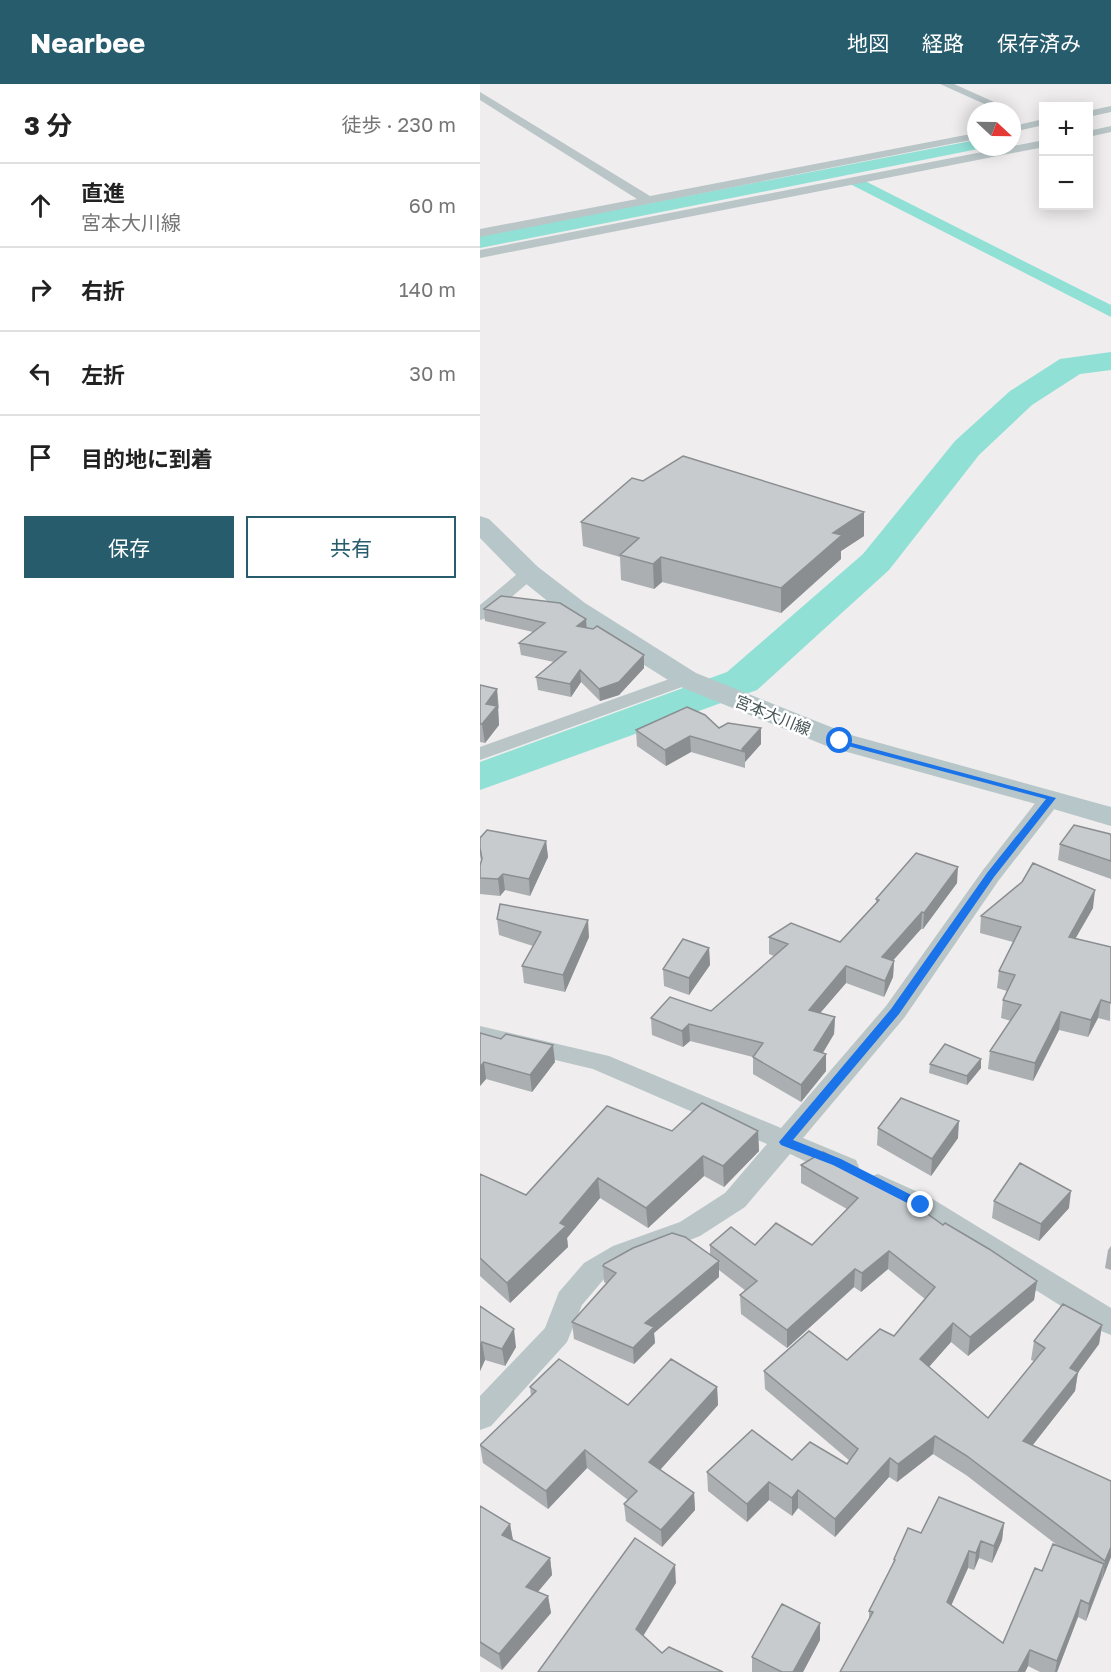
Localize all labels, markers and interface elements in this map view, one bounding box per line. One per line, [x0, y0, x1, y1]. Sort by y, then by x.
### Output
text: Nearbee [30, 26, 145, 59]
text: 地図 [847, 30, 889, 56]
text: 経路 [922, 30, 964, 56]
text: 保存済み [997, 30, 1081, 56]
north arrow [967, 102, 1021, 156]
map controls [1039, 102, 1093, 210]
button: + [1039, 102, 1093, 156]
text: 3 分 [24, 110, 72, 141]
text: 徒歩 · 230 m [342, 112, 456, 136]
button: − [1039, 156, 1093, 210]
text: 直進 [81, 179, 125, 206]
icon: ahead [24, 189, 57, 222]
text: 60 m [409, 193, 456, 217]
text: 宮本大川線 [81, 210, 181, 234]
icon: right [24, 273, 57, 306]
text: 右折 [81, 277, 125, 304]
text: 140 m [399, 277, 456, 301]
icon: left [24, 357, 57, 390]
text: 左折 [81, 361, 125, 388]
text: 30 m [409, 361, 456, 385]
icon: arrive [24, 441, 57, 474]
text: 目的地に到着 [81, 445, 213, 472]
button: 保存 [24, 516, 234, 578]
button: 共有 [246, 516, 456, 578]
street label: 宮本大川線 [732, 691, 814, 739]
route start [826, 727, 852, 753]
route end [907, 1191, 933, 1217]

